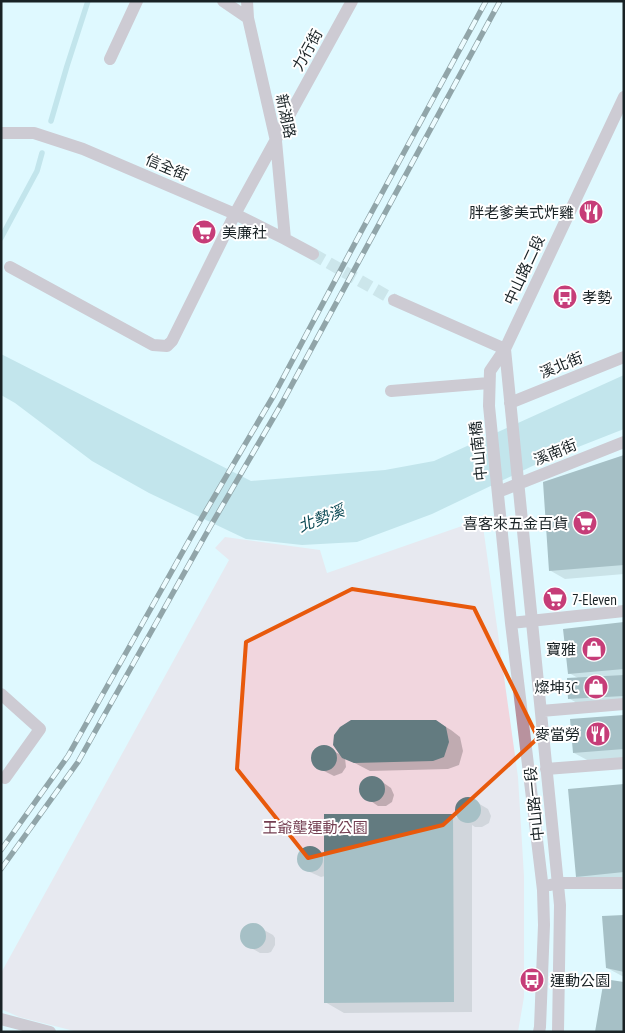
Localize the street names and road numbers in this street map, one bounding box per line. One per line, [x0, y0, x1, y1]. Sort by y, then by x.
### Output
street label: 力行街 [288, 26, 326, 74]
street label: 新湖路 [272, 92, 300, 140]
street label: 信全街 [143, 149, 191, 185]
street label: 中山路二段 [500, 232, 548, 308]
street label: 溪北街 [537, 348, 585, 382]
street label: 中山南橋 [465, 420, 491, 482]
street label: 溪南街 [531, 435, 579, 469]
street label: 中山路一段 [521, 766, 547, 842]

